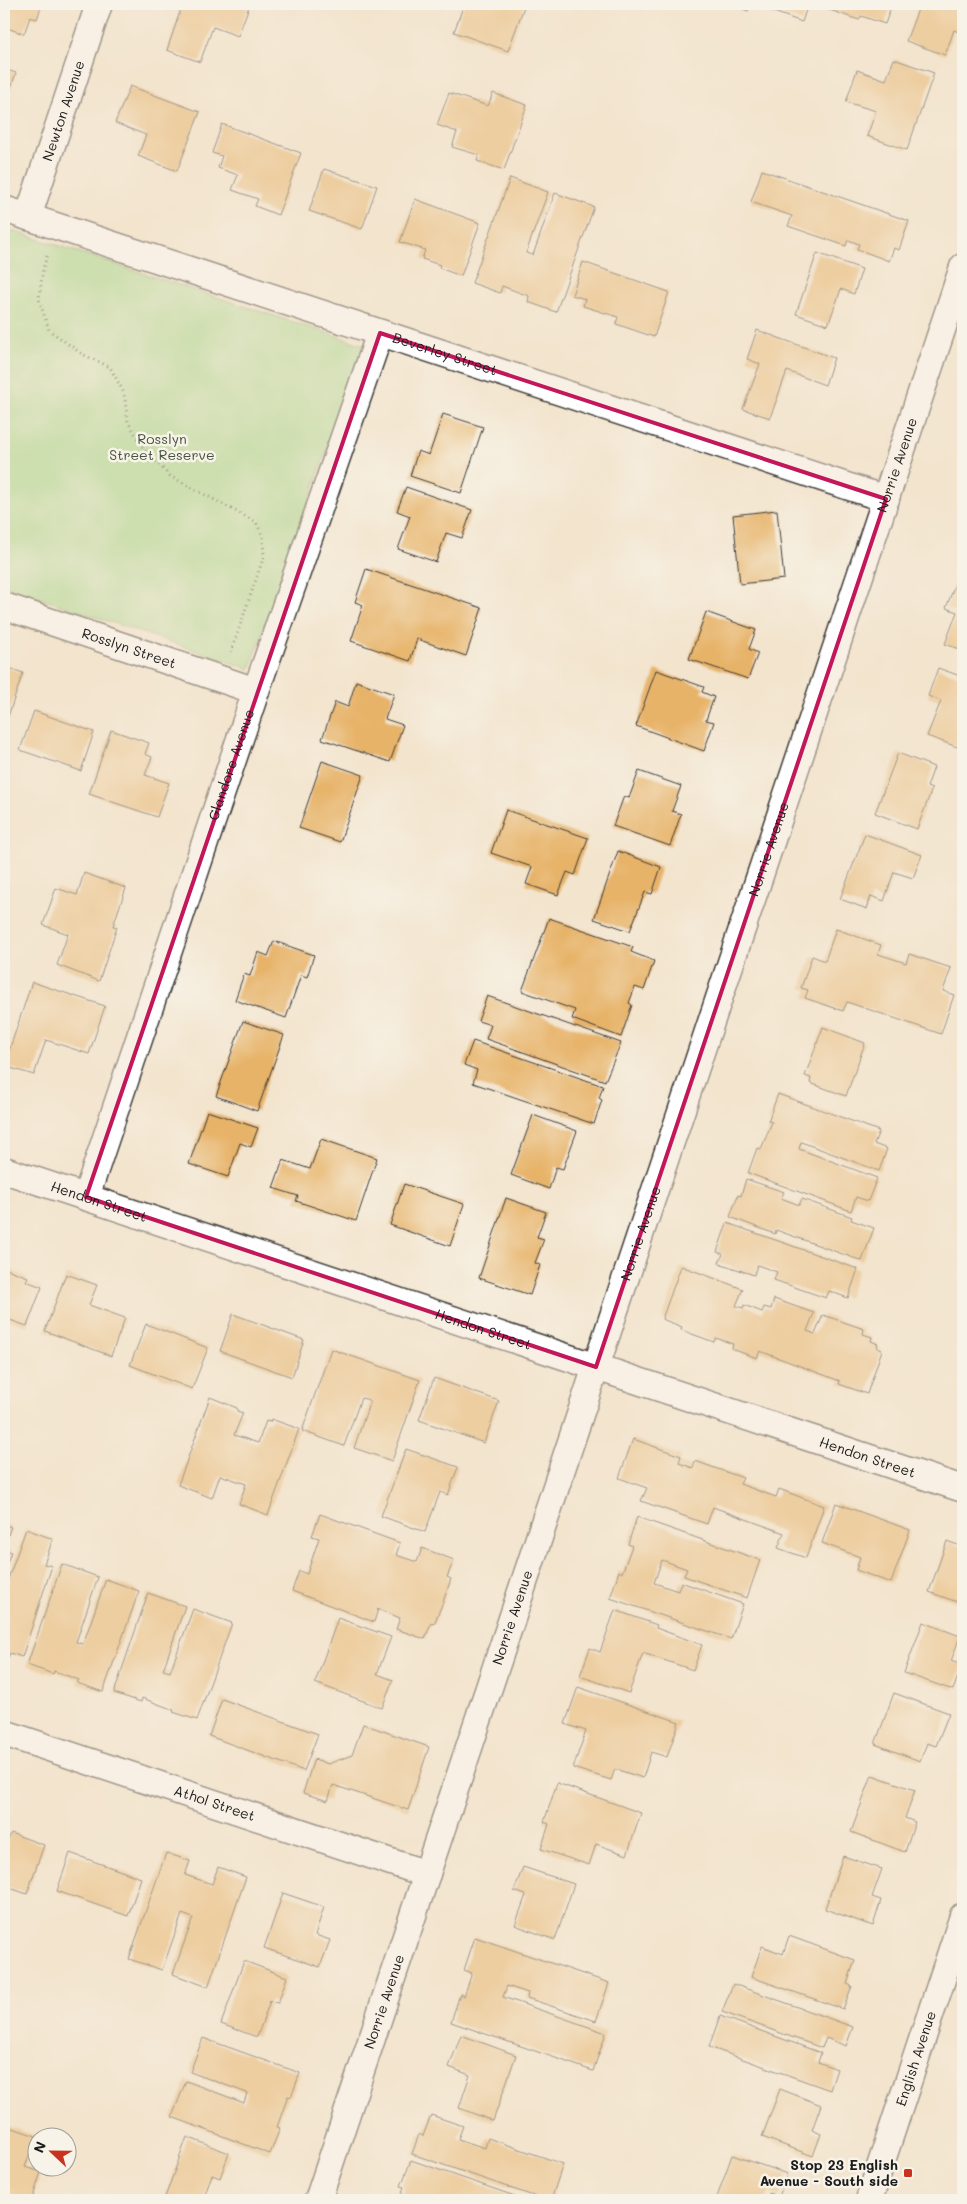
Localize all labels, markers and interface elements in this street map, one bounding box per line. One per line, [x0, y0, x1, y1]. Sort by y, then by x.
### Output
street label: Newton Avenue [37, 58, 89, 163]
street label: Beverley Street [390, 327, 500, 380]
street label: Norrie Avenue [872, 415, 921, 515]
park label: Rosslyn Street Reserve [109, 429, 215, 464]
street label: Rosslyn Street [79, 623, 179, 672]
street label: Glandore Avenue [203, 706, 258, 823]
street label: Norrie Avenue [744, 799, 793, 899]
street label: Hendon Street [48, 1176, 150, 1226]
street label: Norrie Avenue [615, 1183, 665, 1283]
street label: Hendon Street [433, 1304, 534, 1354]
street label: Hendon Street [817, 1432, 918, 1482]
street label: Norrie Avenue [487, 1568, 536, 1667]
street label: Athol Street [172, 1780, 258, 1825]
street label: Norrie Avenue [359, 1952, 408, 2051]
street label: English Avenue [891, 2008, 940, 2109]
north arrow [28, 2126, 78, 2176]
text: N [29, 2138, 50, 2155]
place label: Stop 23 English Avenue - South side [760, 2155, 898, 2190]
marker: Stop 23 English Avenue - South side [902, 2167, 914, 2179]

